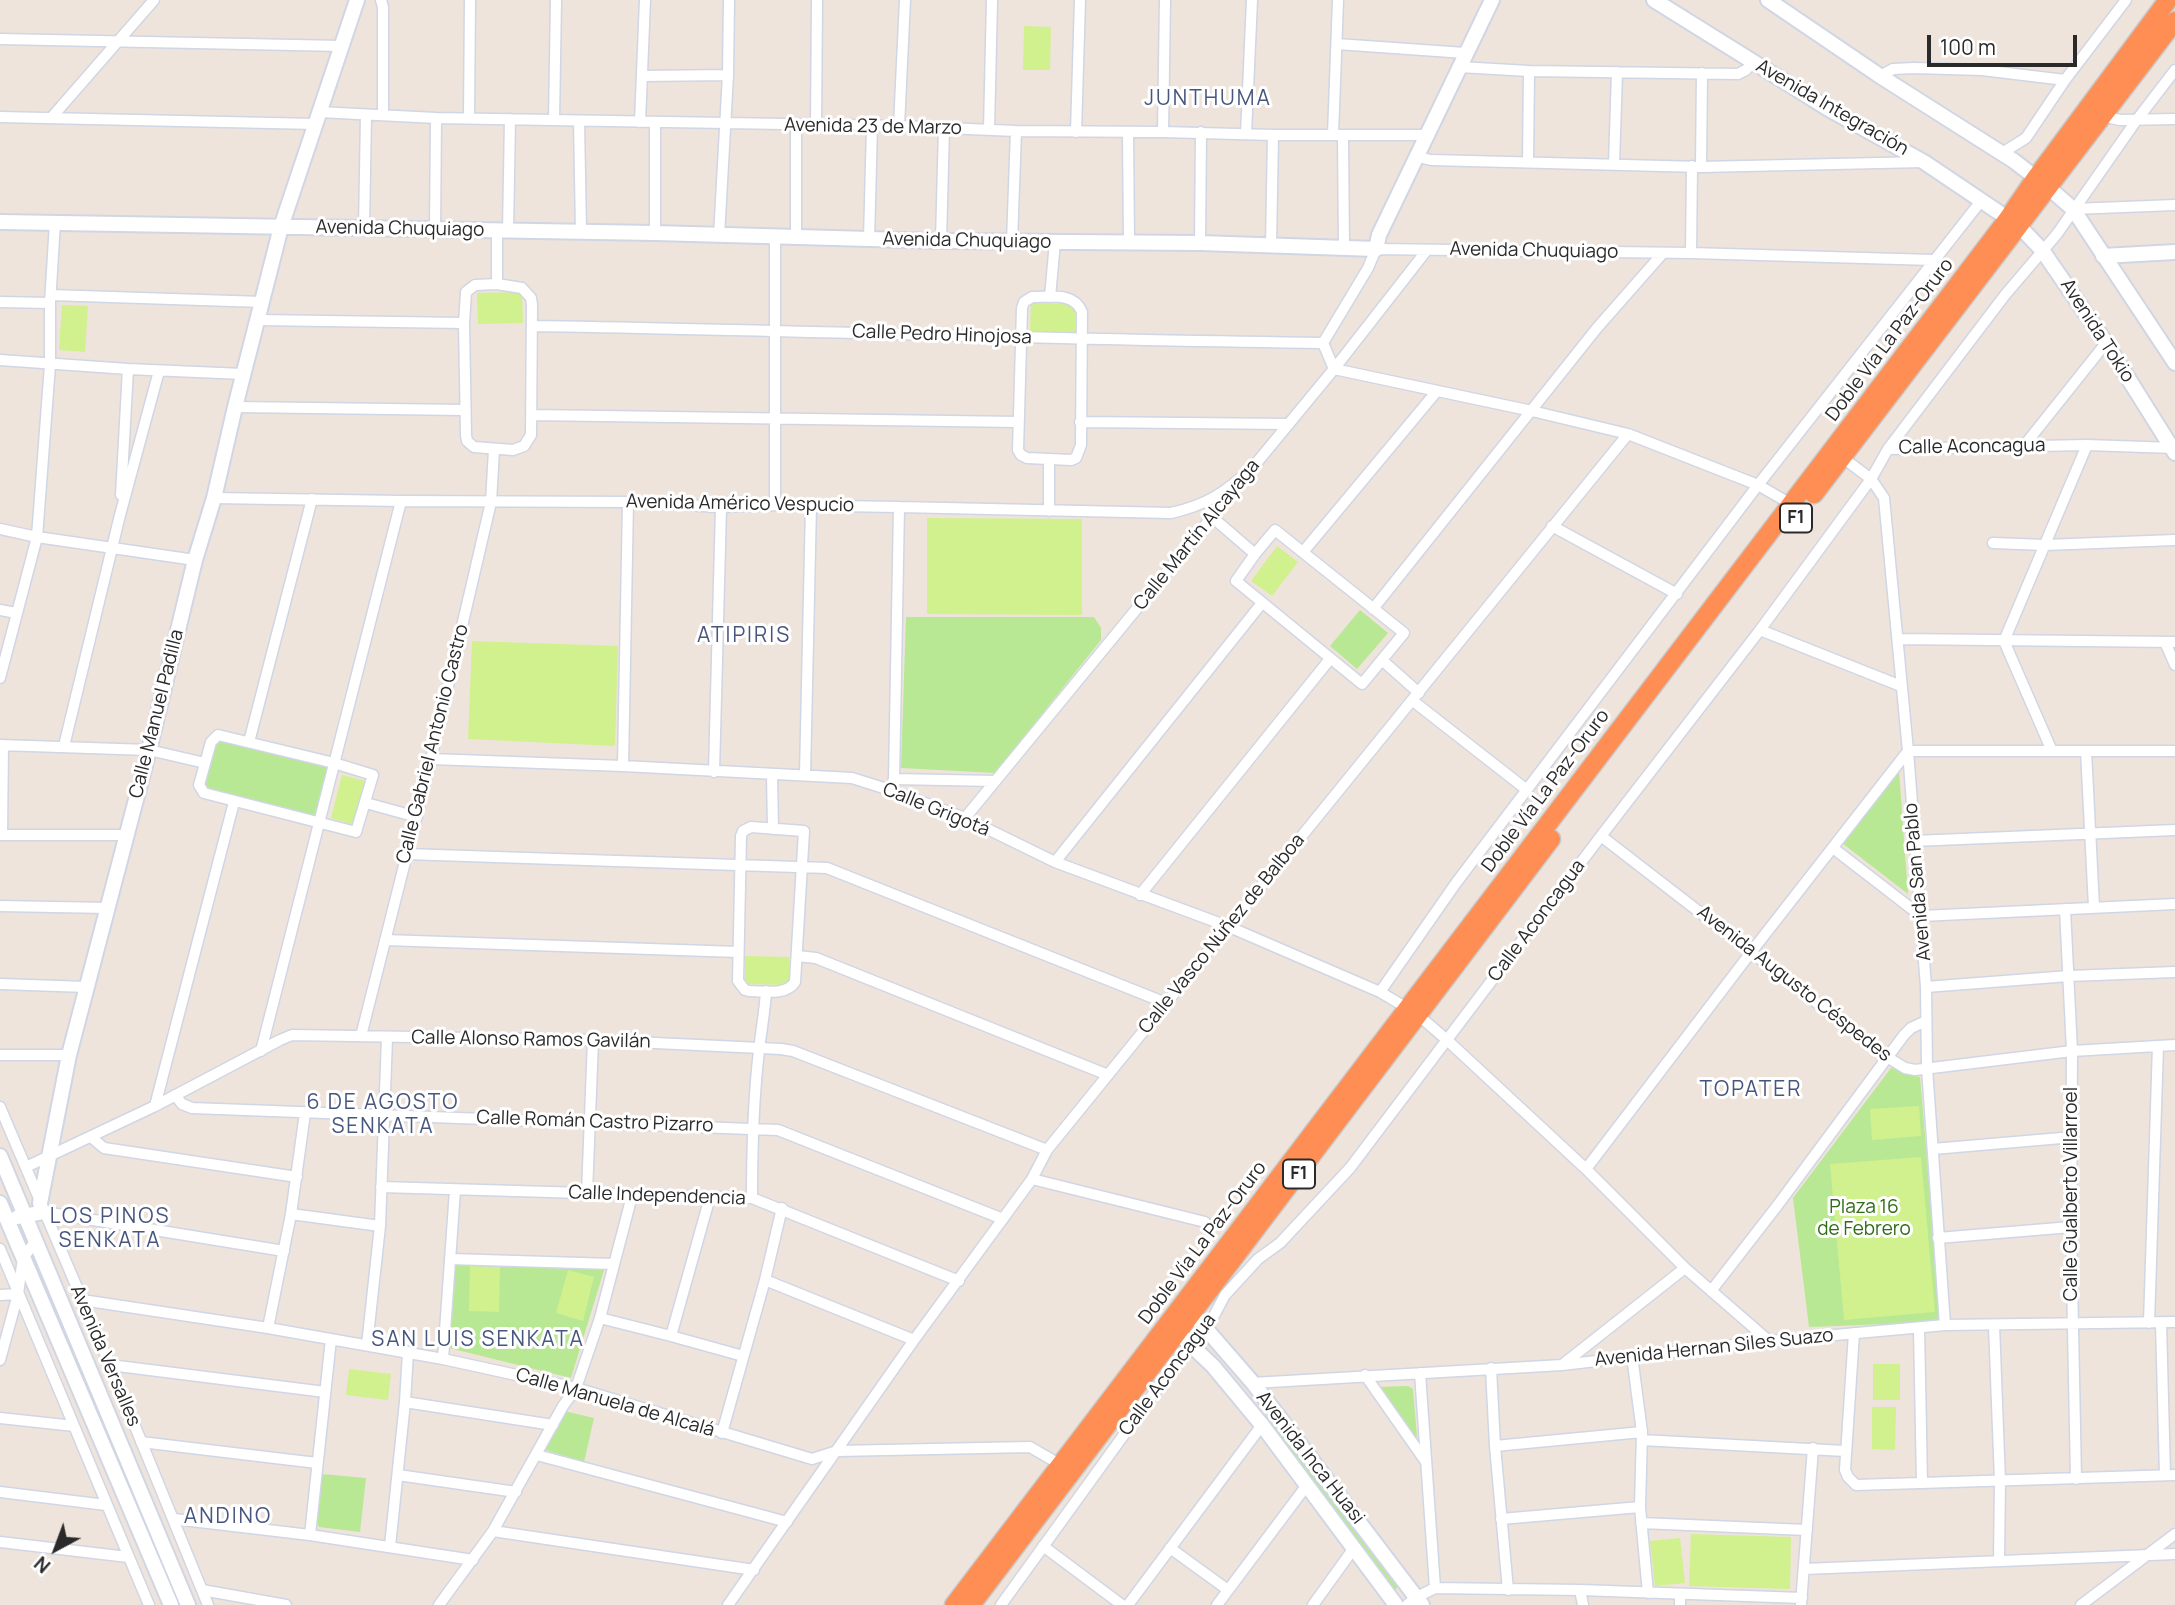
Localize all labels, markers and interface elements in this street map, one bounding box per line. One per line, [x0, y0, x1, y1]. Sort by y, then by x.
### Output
scale bar [1930, 21, 2080, 65]
text: 100 m [1940, 33, 1996, 61]
street label: Avenida Integración [1752, 55, 1912, 161]
district label: JUNTHUMA [1145, 86, 1271, 112]
street label: Avenida 23 de Marzo [784, 114, 962, 140]
street label: Avenida Chuquiago [315, 216, 485, 242]
street label: Avenida Chuquiago [882, 228, 1052, 254]
street label: Avenida Chuquiago [1449, 238, 1619, 264]
street label: Doble Vía La Paz-Oruro [1821, 254, 1959, 426]
street label: Avenida Tokio [2055, 275, 2139, 387]
street label: Calle Pedro Hinojosa [852, 320, 1032, 350]
street label: Calle Aconcagua [1898, 434, 2046, 460]
street label: Calle Martín Alcayaga [1129, 455, 1265, 615]
street label: Avenida Américo Vespucio [626, 491, 854, 517]
road number: F1 [1780, 504, 1812, 532]
street label: Calle Gabriel Antonio Castro [392, 622, 474, 866]
district label: ATIPIRIS [698, 623, 790, 649]
street label: Calle Manuel Padilla [125, 627, 189, 801]
street label: Doble Vía La Paz-Oruro [1477, 705, 1615, 877]
street label: Calle Grigotá [879, 778, 993, 842]
street label: Avenida San Pablo [1900, 802, 1936, 962]
street label: Calle Vasco Núñez de Balboa [1134, 829, 1310, 1039]
street label: Calle Aconcagua [1484, 856, 1590, 986]
street label: Avenida Augusto Céspedes [1692, 901, 1896, 1067]
street label: Calle Alonso Ramos Gavilán [411, 1027, 651, 1053]
district label: TOPATER [1700, 1077, 1802, 1103]
street label: Calle Gualberto Villarroel [2061, 1087, 2083, 1301]
district label: 6 DE AGOSTO SENKATA [308, 1090, 458, 1140]
street label: Calle Román Castro Pizarro [476, 1106, 714, 1138]
street label: Doble Vía La Paz-Oruro [1134, 1157, 1272, 1329]
road number: F1 [1283, 1160, 1315, 1189]
street label: Calle Independencia [568, 1182, 746, 1210]
park label: Plaza 16 de Febrero [1817, 1197, 1911, 1241]
district label: LOS PINOS SENKATA [51, 1204, 169, 1254]
street label: Avenida Versalles [65, 1282, 145, 1430]
street label: Calle Aconcagua [1115, 1310, 1221, 1440]
street label: Avenida Hernan Siles Suazo [1593, 1324, 1835, 1372]
district label: SAN LUIS SENKATA [373, 1327, 583, 1353]
street label: Calle Manuela de Alcalá [513, 1364, 717, 1442]
street label: Avenida Inca Huasi [1251, 1387, 1369, 1529]
district label: ANDINO [185, 1504, 271, 1530]
north arrow [21, 1514, 91, 1584]
text: N [29, 1551, 56, 1579]

